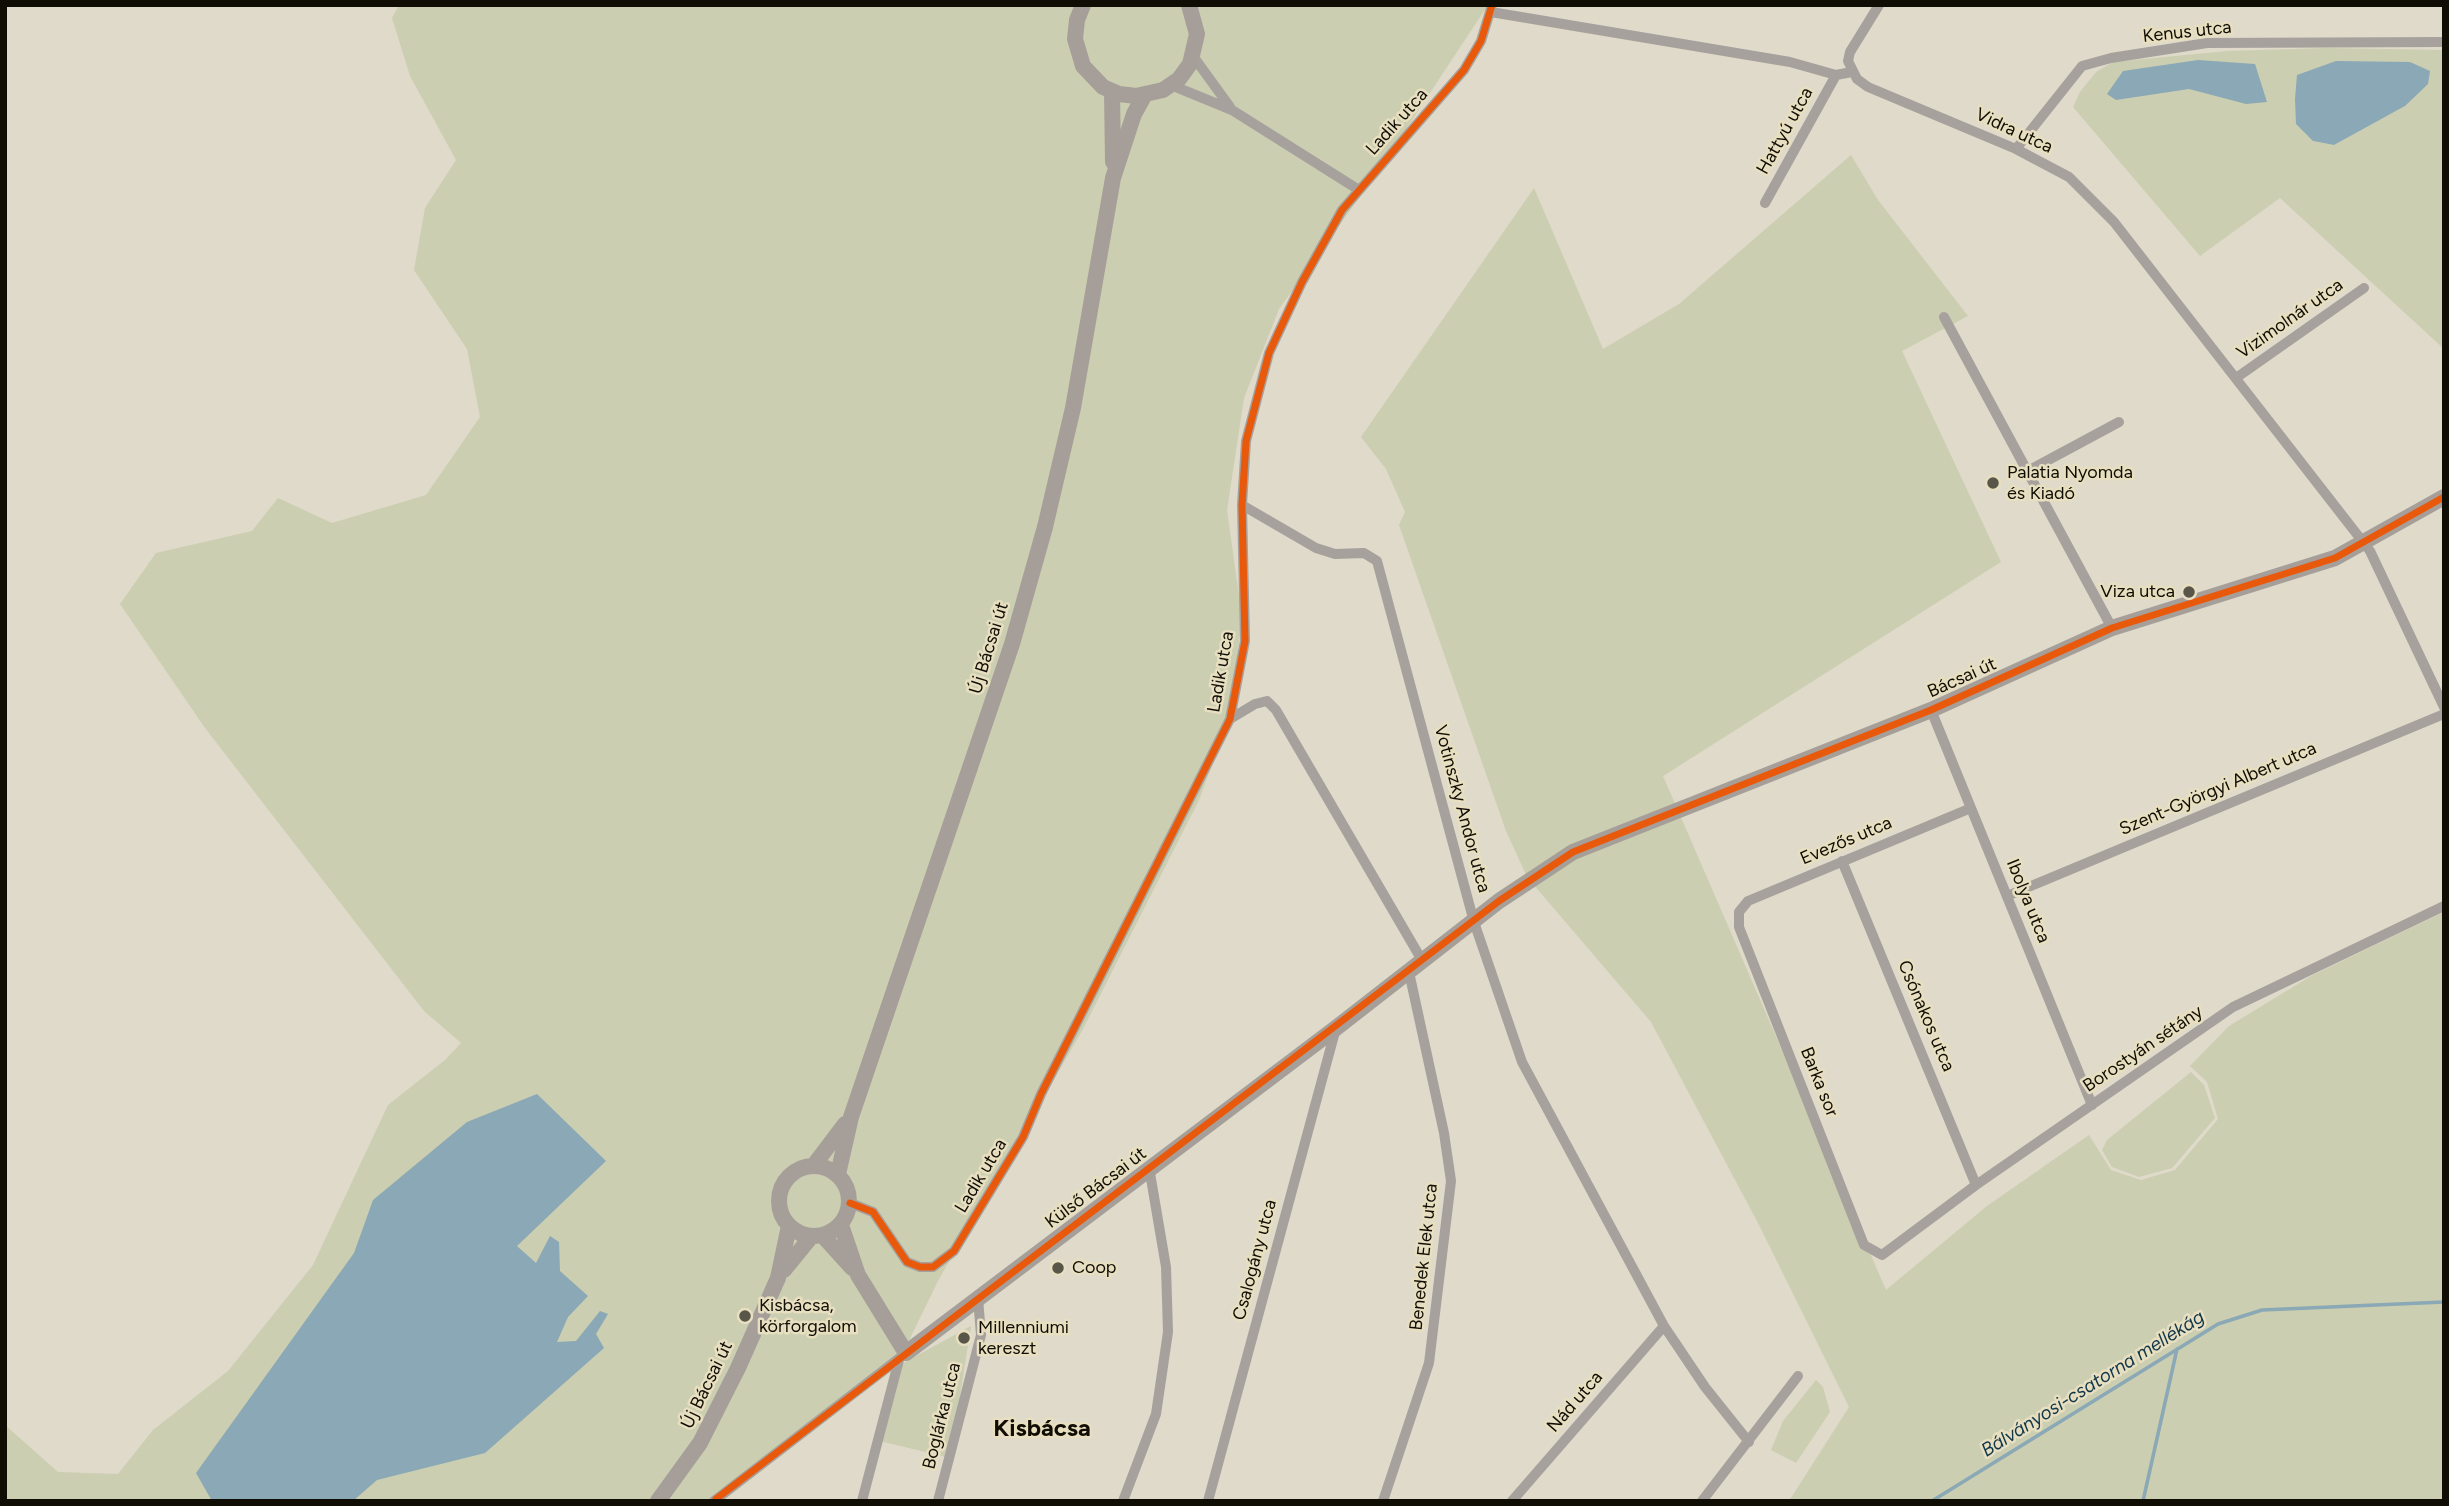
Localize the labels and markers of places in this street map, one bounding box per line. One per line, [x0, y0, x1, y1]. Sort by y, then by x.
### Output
place label: Palatia Nyomda és Kiadó [2007, 462, 2133, 504]
marker: Palatia Nyomda és Kiadó [1985, 475, 2001, 491]
place label: Viza utca [2100, 581, 2175, 603]
marker: Viza utca [2181, 584, 2197, 600]
place label: Coop [1072, 1257, 1116, 1279]
marker: Coop [1050, 1260, 1066, 1276]
place label: Kisbácsa, körforgalom [759, 1295, 857, 1338]
marker: Kisbácsa, körforgalom [737, 1308, 753, 1324]
place label: Millenniumi kereszt [978, 1317, 1069, 1360]
marker: Millenniumi kereszt [956, 1330, 972, 1346]

